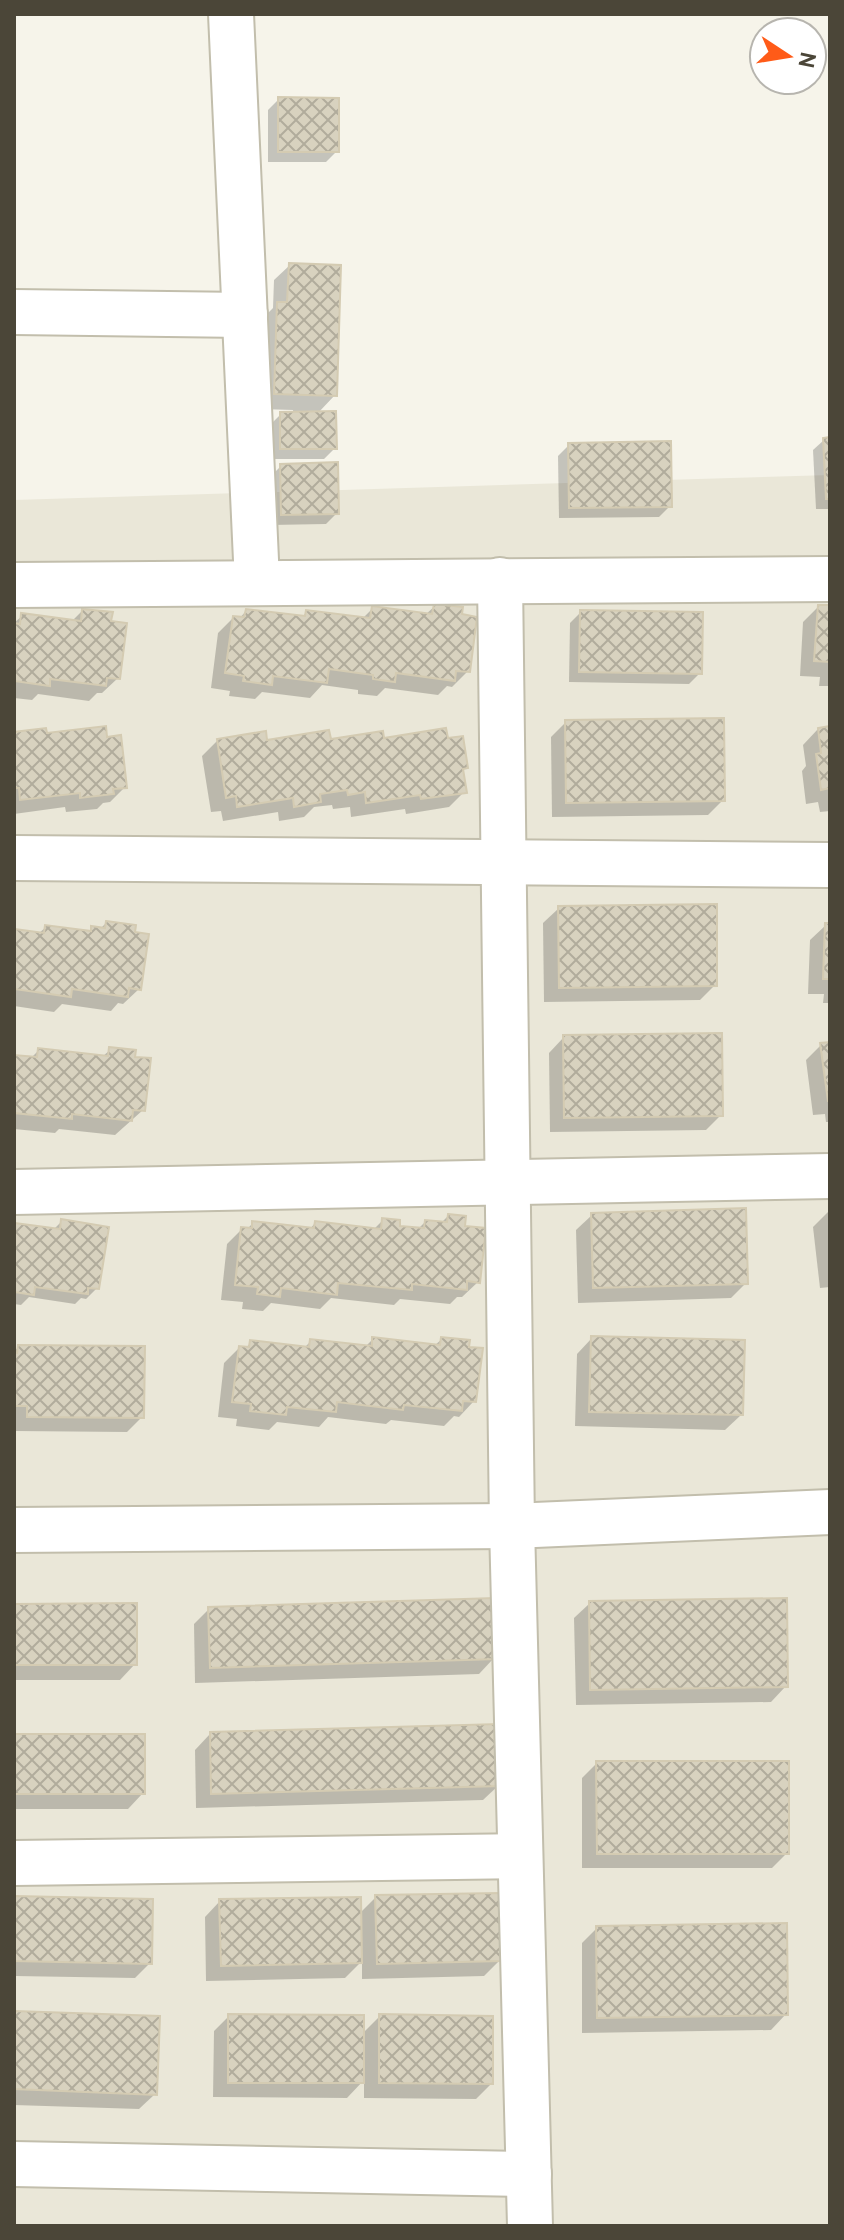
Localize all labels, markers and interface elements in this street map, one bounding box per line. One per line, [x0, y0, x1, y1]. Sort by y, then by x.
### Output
north arrow [748, 16, 828, 96]
text: N [790, 49, 820, 70]

